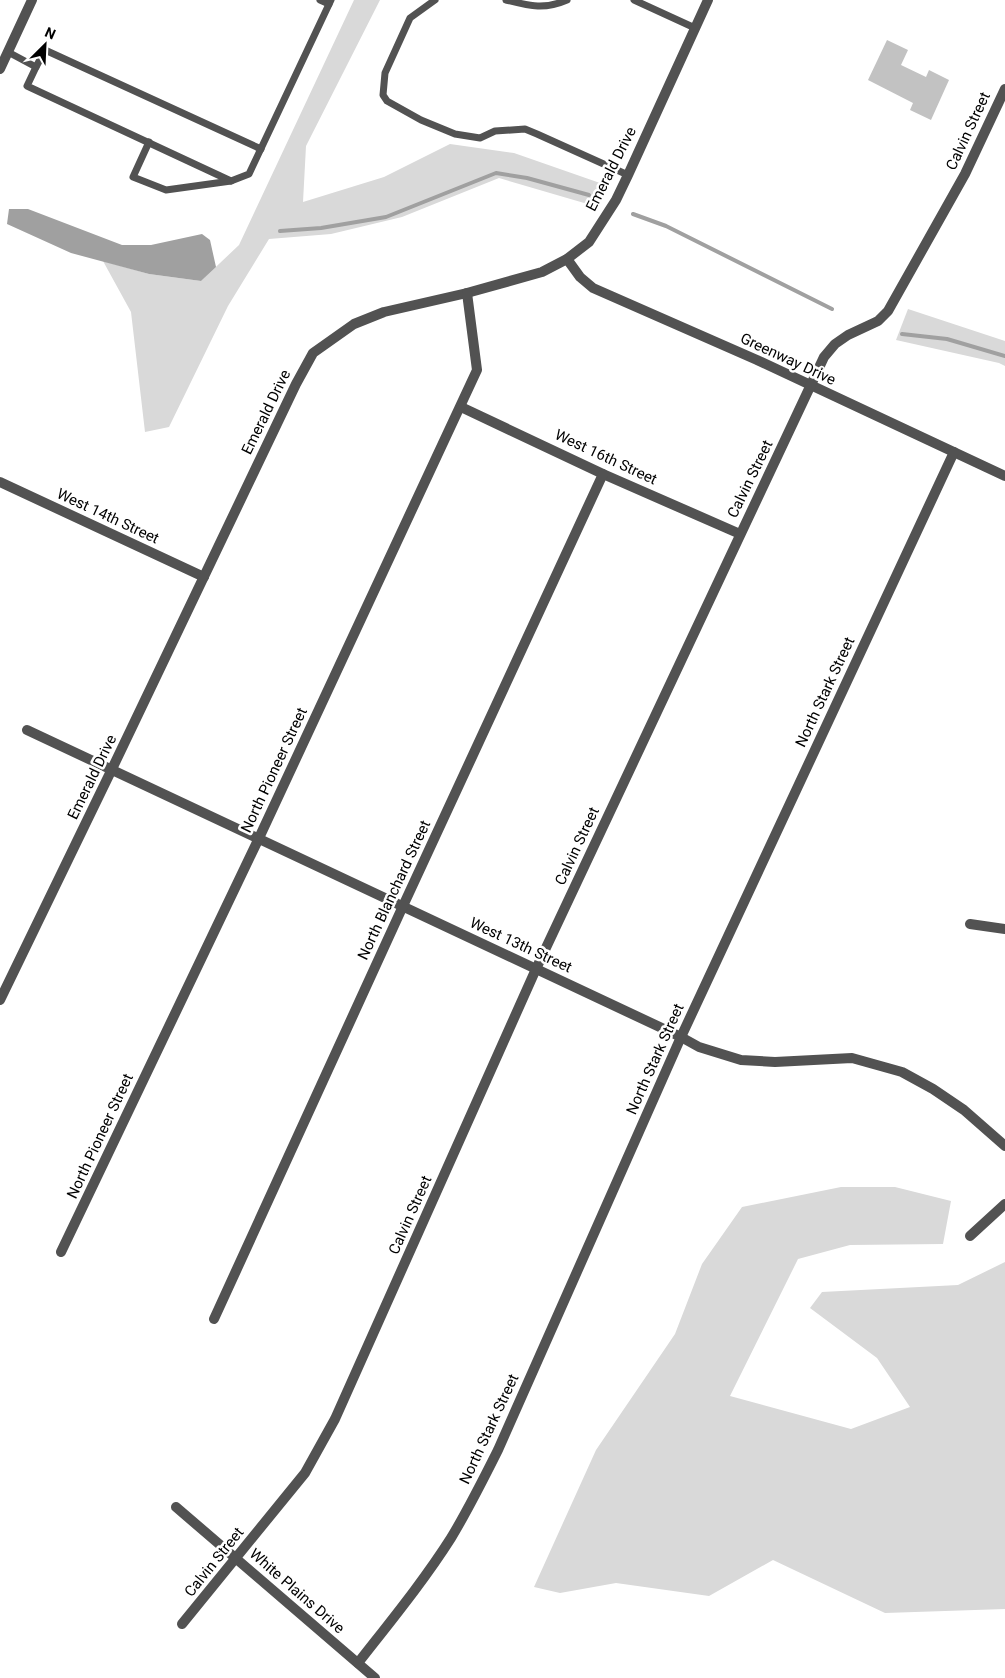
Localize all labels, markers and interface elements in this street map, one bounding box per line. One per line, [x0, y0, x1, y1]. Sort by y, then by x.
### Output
north arrow [20, 20, 70, 70]
text: N [43, 24, 58, 42]
street label: Calvin Street [942, 89, 994, 173]
street label: Emerald Drive [582, 124, 640, 214]
street label: Greenway Drive [737, 329, 839, 389]
street label: Emerald Drive [238, 367, 294, 457]
street label: West 16th Street [552, 425, 660, 489]
street label: Calvin Street [723, 437, 777, 521]
street label: West 14th Street [54, 484, 162, 548]
street label: North Stark Street [792, 634, 858, 750]
street label: North Pioneer Street [237, 705, 311, 835]
street label: Emerald Drive [64, 732, 120, 822]
street label: Calvin Street [551, 804, 603, 888]
street label: North Blanchard Street [354, 817, 434, 963]
street label: West 13th Street [467, 913, 575, 977]
street label: North Stark Street [622, 1001, 688, 1117]
street label: North Pioneer Street [63, 1071, 137, 1201]
street label: Calvin Street [385, 1173, 435, 1257]
street label: North Stark Street [456, 1371, 522, 1487]
street label: Calvin Street [181, 1524, 248, 1600]
street label: White Plains Drive [246, 1545, 348, 1637]

